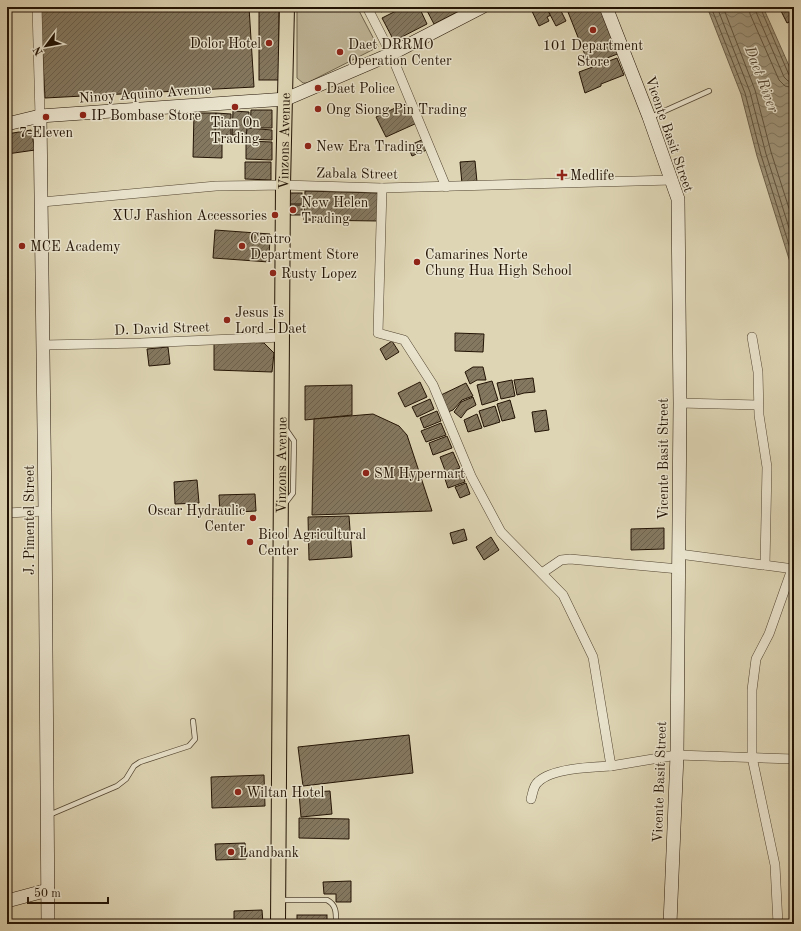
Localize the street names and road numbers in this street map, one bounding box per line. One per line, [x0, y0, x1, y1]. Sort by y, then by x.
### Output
street label: Vicente Basit Street [643, 75, 696, 194]
street label: Ninoy Aquino Avenue [79, 82, 212, 106]
street label: Vinzons Avenue [277, 93, 293, 190]
street label: Zabala Street [316, 166, 398, 182]
street label: D. David Street [114, 320, 210, 338]
street label: Vicente Basit Street [657, 398, 671, 520]
street label: Vinzons Avenue [275, 417, 289, 513]
street label: J. Pimentel Street [23, 465, 37, 575]
street label: Vicente Basit Street [651, 721, 669, 843]

